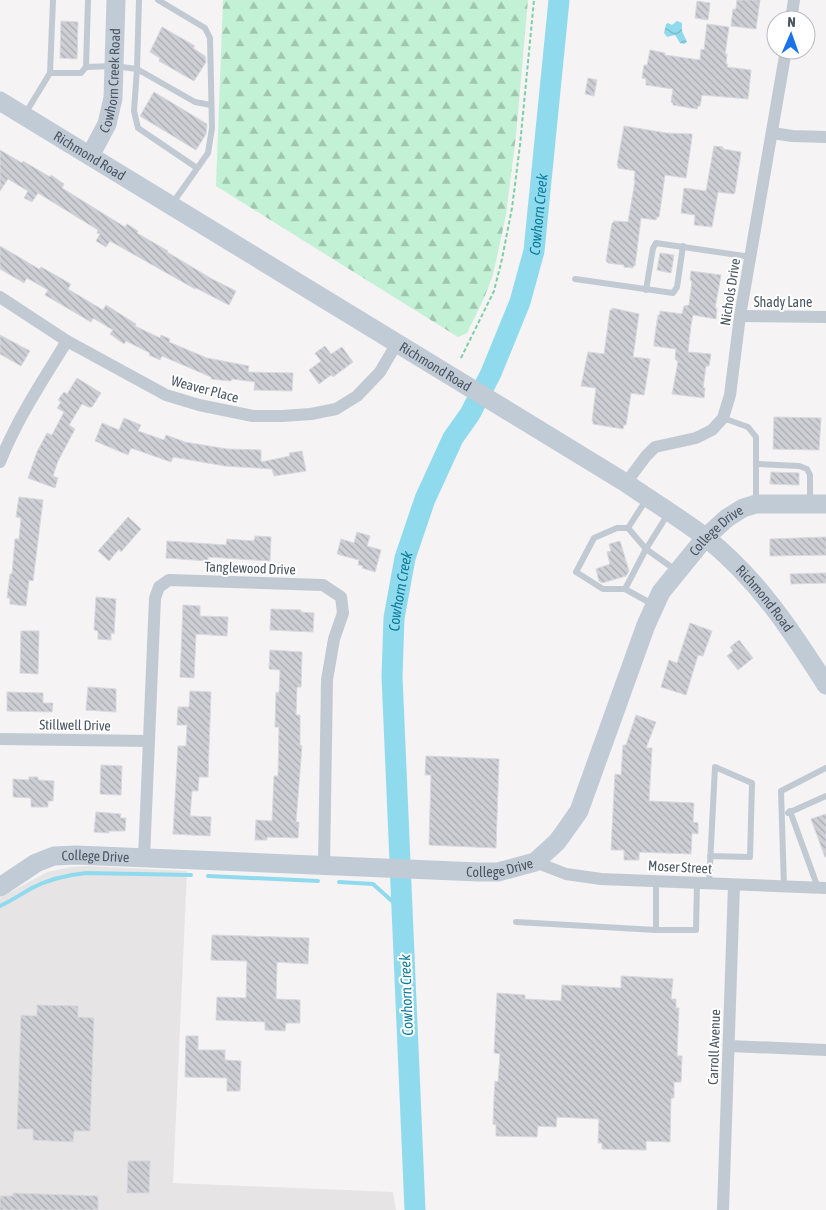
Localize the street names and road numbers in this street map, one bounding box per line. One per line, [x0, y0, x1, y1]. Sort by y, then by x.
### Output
street label: Cowhorn Creek Road [96, 28, 123, 136]
street label: Richmond Road [51, 128, 128, 184]
street label: Nichols Drive [717, 257, 743, 327]
street label: Shady Lane [754, 294, 812, 310]
street label: Richmond Road [397, 339, 474, 395]
street label: Weaver Place [169, 372, 241, 406]
street label: College Drive [686, 502, 746, 559]
street label: Tanglewood Drive [204, 558, 296, 578]
street label: Richmond Road [733, 562, 796, 635]
street label: Stillwell Drive [39, 716, 111, 734]
street label: College Drive [61, 847, 130, 865]
street label: College Drive [466, 855, 535, 880]
street label: Moser Street [648, 857, 712, 877]
street label: Carroll Avenue [705, 1009, 723, 1085]

